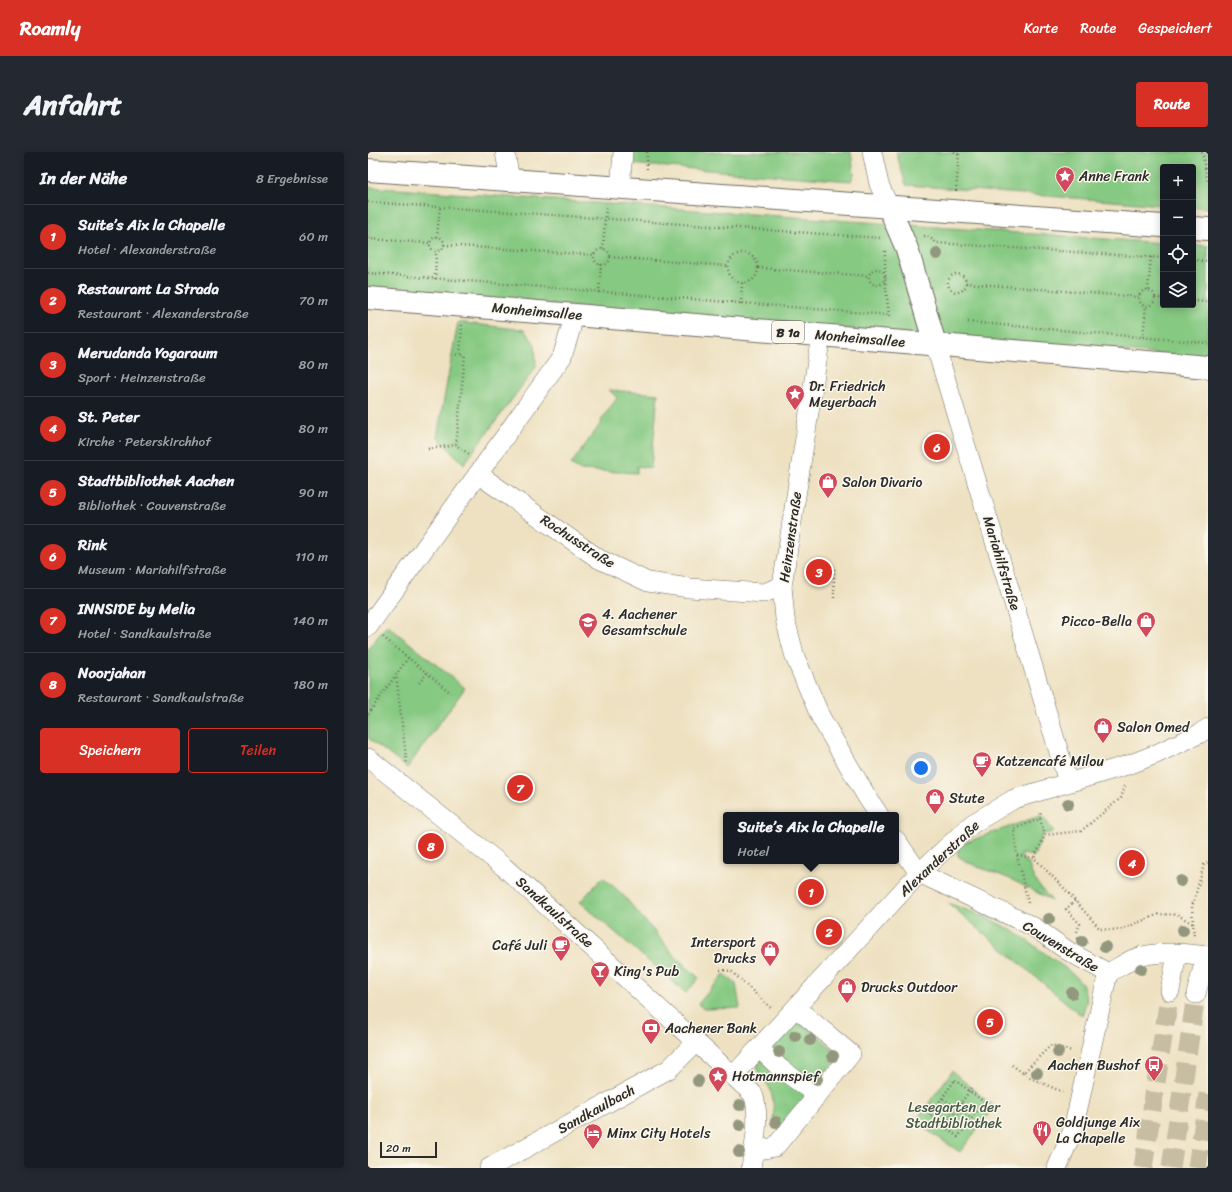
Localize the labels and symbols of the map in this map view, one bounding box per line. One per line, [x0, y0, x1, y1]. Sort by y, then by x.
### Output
place label: Anne Frank [1078, 164, 1150, 189]
place icon: Anne Frank [1054, 165, 1076, 193]
street label: Monheimsallee [491, 295, 583, 328]
road number: B 1a [772, 321, 804, 343]
street label: Monheimsallee [814, 322, 906, 355]
place label: Dr. Friedrich Meyerbach [809, 374, 886, 415]
place icon: Dr. Friedrich Meyerbach [784, 383, 806, 411]
pin: 6 [924, 432, 950, 462]
place label: Salon Divario [842, 470, 922, 495]
shop icon: Salon Divario [817, 471, 839, 499]
street label: Heinzenstraße [772, 490, 809, 584]
street label: Rochusstraße [535, 508, 620, 575]
street label: Mariahilfstraße [975, 513, 1028, 614]
pin: 3 [806, 557, 832, 587]
place label: 4. Aachener Gesamtschule [602, 602, 687, 643]
place label: Picco-Bella [1061, 609, 1132, 634]
shop icon: Picco-Bella [1135, 610, 1157, 638]
school or university icon: 4. Aachener Gesamtschule [577, 611, 599, 639]
place label: Salon Omed [1117, 715, 1191, 740]
shop icon: Salon Omed [1092, 716, 1114, 744]
place label: Katzencafé Milou [996, 749, 1104, 774]
cafe icon: Katzencafé Milou [971, 750, 993, 778]
your location [911, 758, 931, 778]
pin: 7 [507, 773, 533, 803]
place label: Stute [949, 786, 985, 811]
shop icon: Stute [924, 787, 946, 815]
street label: Alexanderstraße [892, 814, 986, 903]
pin: 8 [418, 831, 444, 861]
pin: 4 [1119, 848, 1145, 878]
street label: Sandkaulstraße [510, 870, 600, 955]
pin: 1 [798, 877, 824, 907]
street label: Couvenstraße [1018, 914, 1104, 979]
pin: 2 [816, 917, 842, 947]
place label: Intersport Drucks [690, 930, 757, 971]
place label: Café Juli [492, 933, 548, 958]
cafe icon: Café Juli [550, 934, 572, 962]
shop icon: Intersport Drucks [759, 939, 781, 967]
place label: King's Pub [614, 959, 680, 984]
bar icon: King's Pub [589, 960, 611, 988]
place label: Drucks Outdoor [861, 975, 958, 1000]
shop icon: Drucks Outdoor [836, 976, 858, 1004]
pin: 5 [977, 1007, 1003, 1037]
place label: Aachener Bank [664, 1016, 757, 1041]
bank icon: Aachener Bank [640, 1017, 662, 1045]
place label: Aachen Bushof [1047, 1053, 1142, 1078]
bus stop icon: Aachen Bushof [1143, 1054, 1165, 1082]
place label: Hotmannspief [732, 1064, 821, 1089]
place icon: Hotmannspief [707, 1065, 729, 1093]
street label: Sandkaulbach [553, 1078, 640, 1141]
park label: Lesegarten der Stadtbibliothek [905, 1095, 1003, 1136]
place label: Goldjunge Aix La Chapelle [1056, 1110, 1141, 1151]
restaurant icon: Goldjunge Aix La Chapelle [1031, 1119, 1053, 1147]
place label: Minx City Hotels [607, 1121, 711, 1146]
hotel icon: Minx City Hotels [582, 1122, 604, 1150]
scale bar [380, 1140, 437, 1159]

